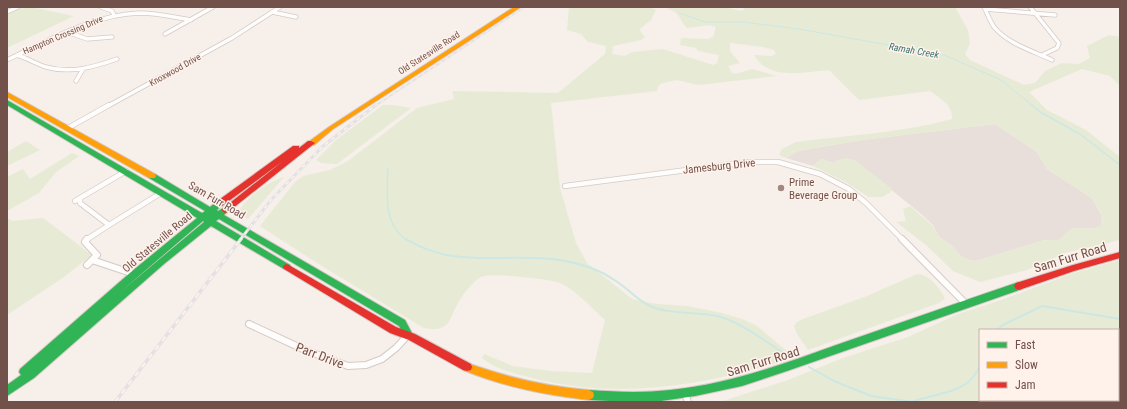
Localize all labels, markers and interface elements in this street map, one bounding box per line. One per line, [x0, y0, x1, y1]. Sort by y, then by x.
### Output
street label: Hampton Crossing Drive [21, 14, 105, 56]
street label: Old Statesville Road [396, 29, 462, 77]
water label: Ramah Creek [888, 41, 940, 60]
street label: Knoxwood Drive [148, 52, 202, 88]
street label: Jamesburg Drive [682, 156, 756, 177]
place label: Prime Beverage Group [789, 176, 857, 202]
street label: Sam Furr Road [186, 179, 248, 222]
marker: Prime Beverage Group [776, 183, 786, 193]
street label: Old Statesville Road [120, 209, 195, 275]
street label: Sam Furr Road [1032, 239, 1108, 276]
legend [979, 329, 1119, 401]
text: Fast [1015, 338, 1036, 352]
street label: Parr Drive [294, 339, 346, 371]
street label: Sam Furr Road [725, 343, 801, 380]
text: Slow [1015, 358, 1038, 372]
text: Jam [1015, 378, 1036, 392]

